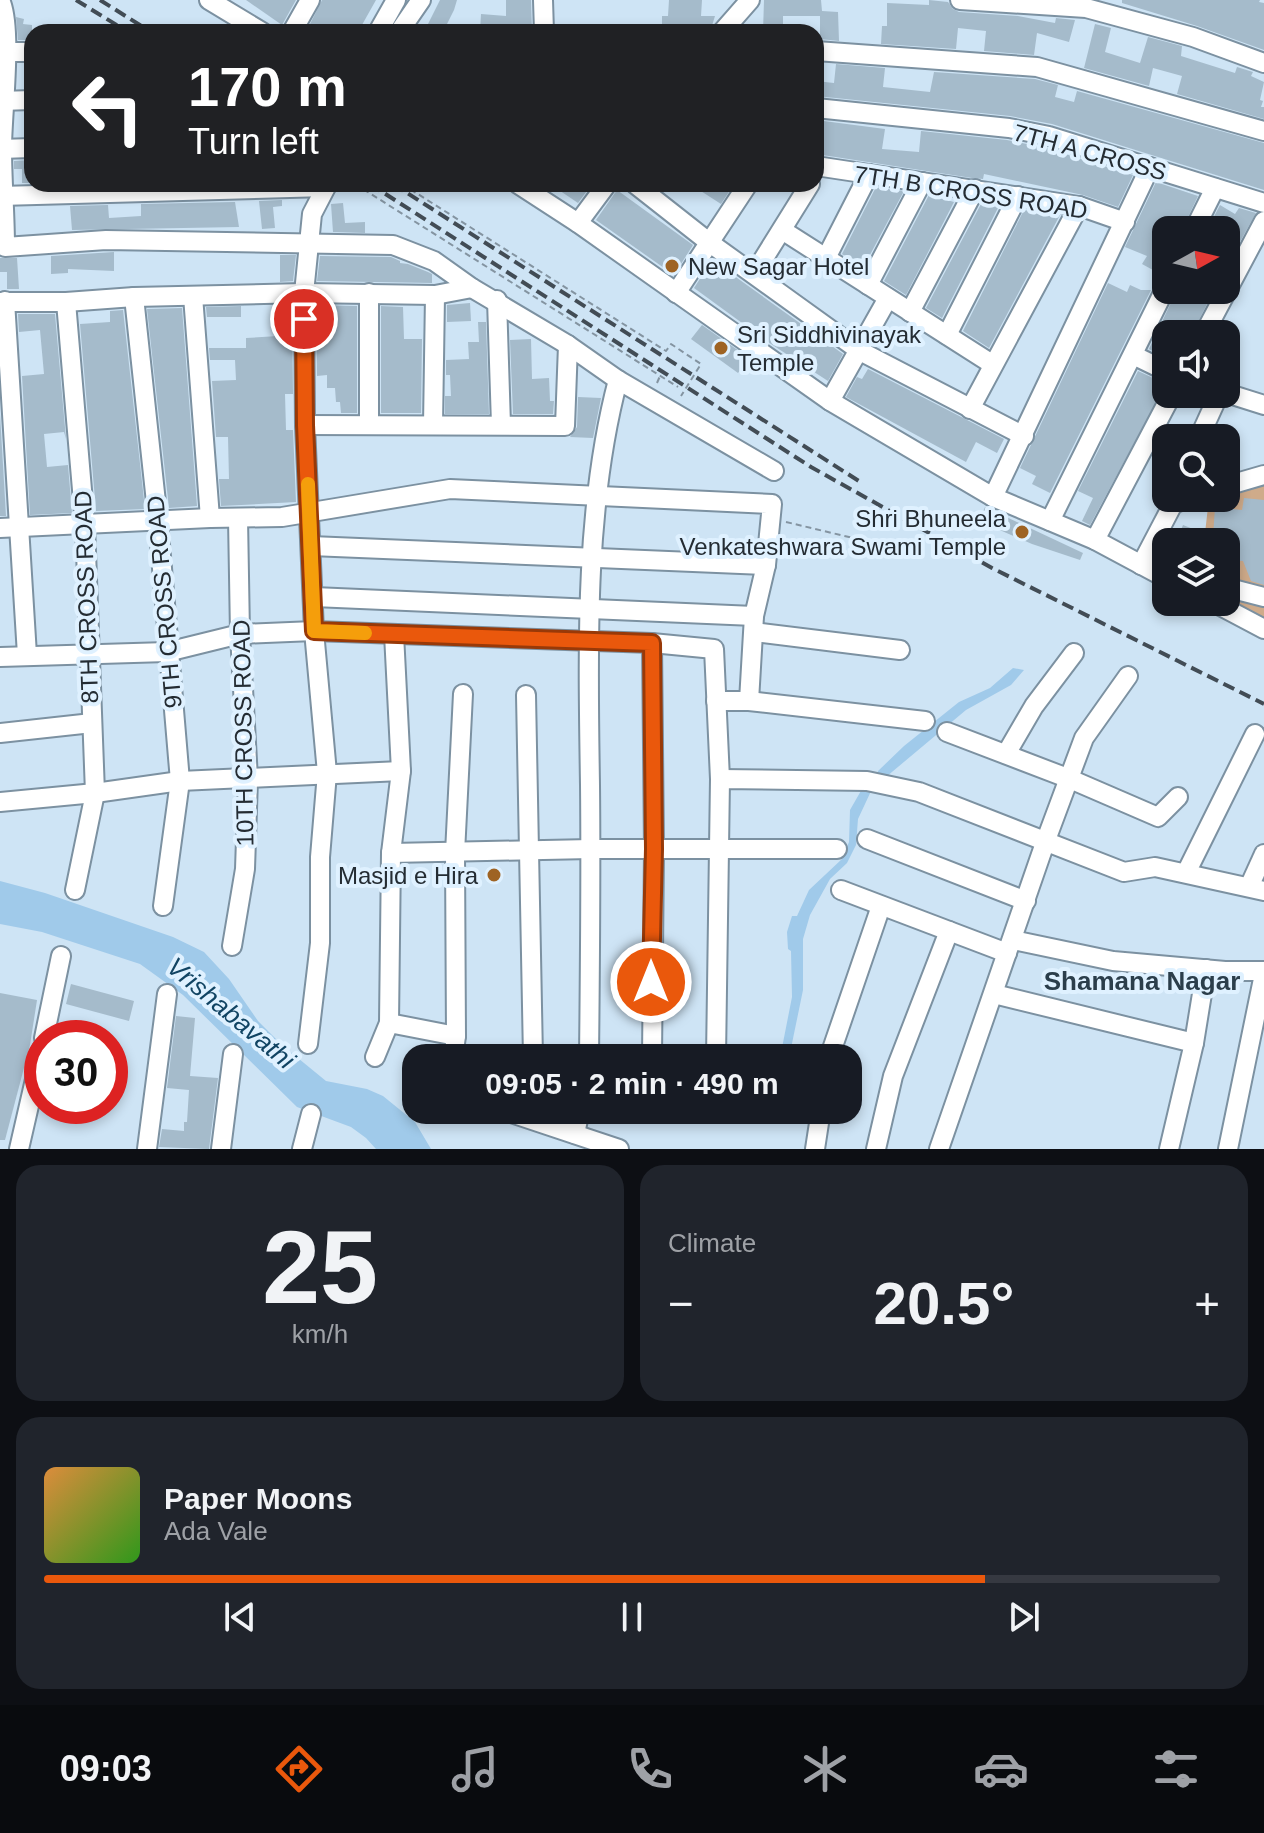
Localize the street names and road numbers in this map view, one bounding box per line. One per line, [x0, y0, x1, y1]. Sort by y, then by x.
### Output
street label: 7TH A CROSS [1010, 119, 1170, 185]
street label: 7TH B CROSS ROAD [852, 160, 1090, 224]
street label: 8TH CROSS ROAD [69, 490, 103, 704]
street label: 9TH CROSS ROAD [141, 495, 187, 709]
street label: 10TH CROSS ROAD [228, 619, 258, 847]

